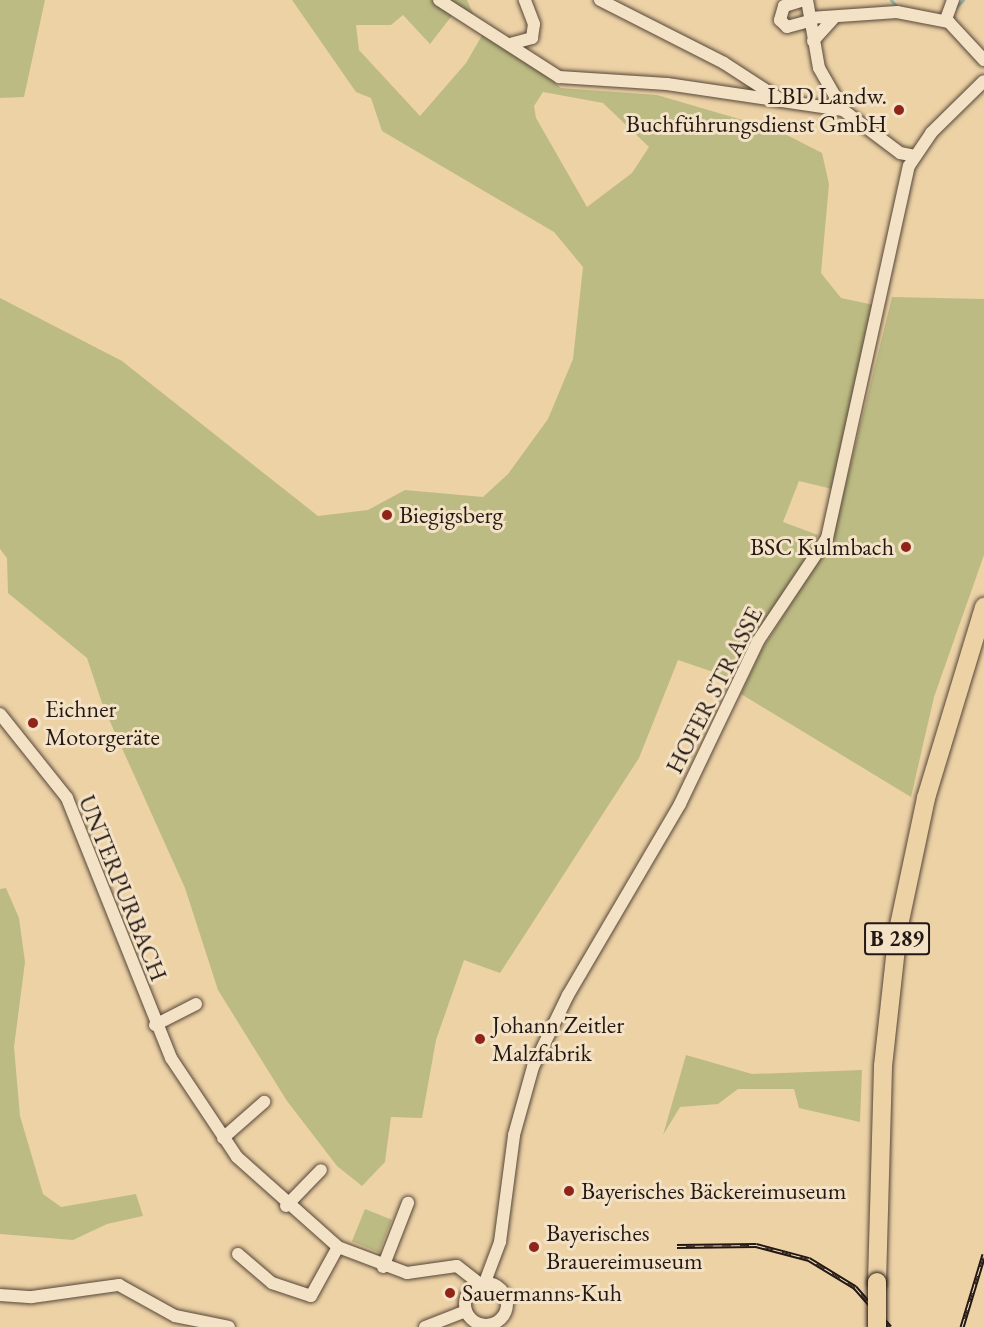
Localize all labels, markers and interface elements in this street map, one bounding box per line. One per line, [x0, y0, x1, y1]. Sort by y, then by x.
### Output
place label: LBD Landw. Buchführungsdienst GmbH [626, 82, 887, 138]
marker: LBD Landw. Buchführungsdienst GmbH [892, 103, 906, 117]
place label: Biegigsberg [399, 501, 503, 529]
marker: Biegigsberg [380, 508, 394, 522]
place label: BSC Kulmbach [750, 533, 894, 561]
marker: BSC Kulmbach [899, 540, 913, 554]
street label: HOFER STRASSE [660, 602, 768, 778]
place label: Eichner Motorgeräte [45, 695, 160, 751]
marker: Eichner Motorgeräte [26, 716, 40, 730]
street label: UNTERPURBACH [73, 791, 173, 985]
road number: B 289 [864, 920, 930, 958]
place label: Johann Zeitler Malzfabrik [492, 1011, 624, 1067]
marker: Johann Zeitler Malzfabrik [473, 1032, 487, 1046]
place label: Bayerisches Bäckereimuseum [581, 1177, 846, 1205]
marker: Bayerisches Bäckereimuseum [562, 1184, 576, 1198]
place label: Bayerisches Brauereimuseum [546, 1219, 703, 1275]
marker: Bayerisches Brauereimuseum [527, 1240, 541, 1254]
place label: Sauermanns-Kuh [462, 1279, 622, 1307]
marker: Sauermanns-Kuh [443, 1286, 457, 1300]

